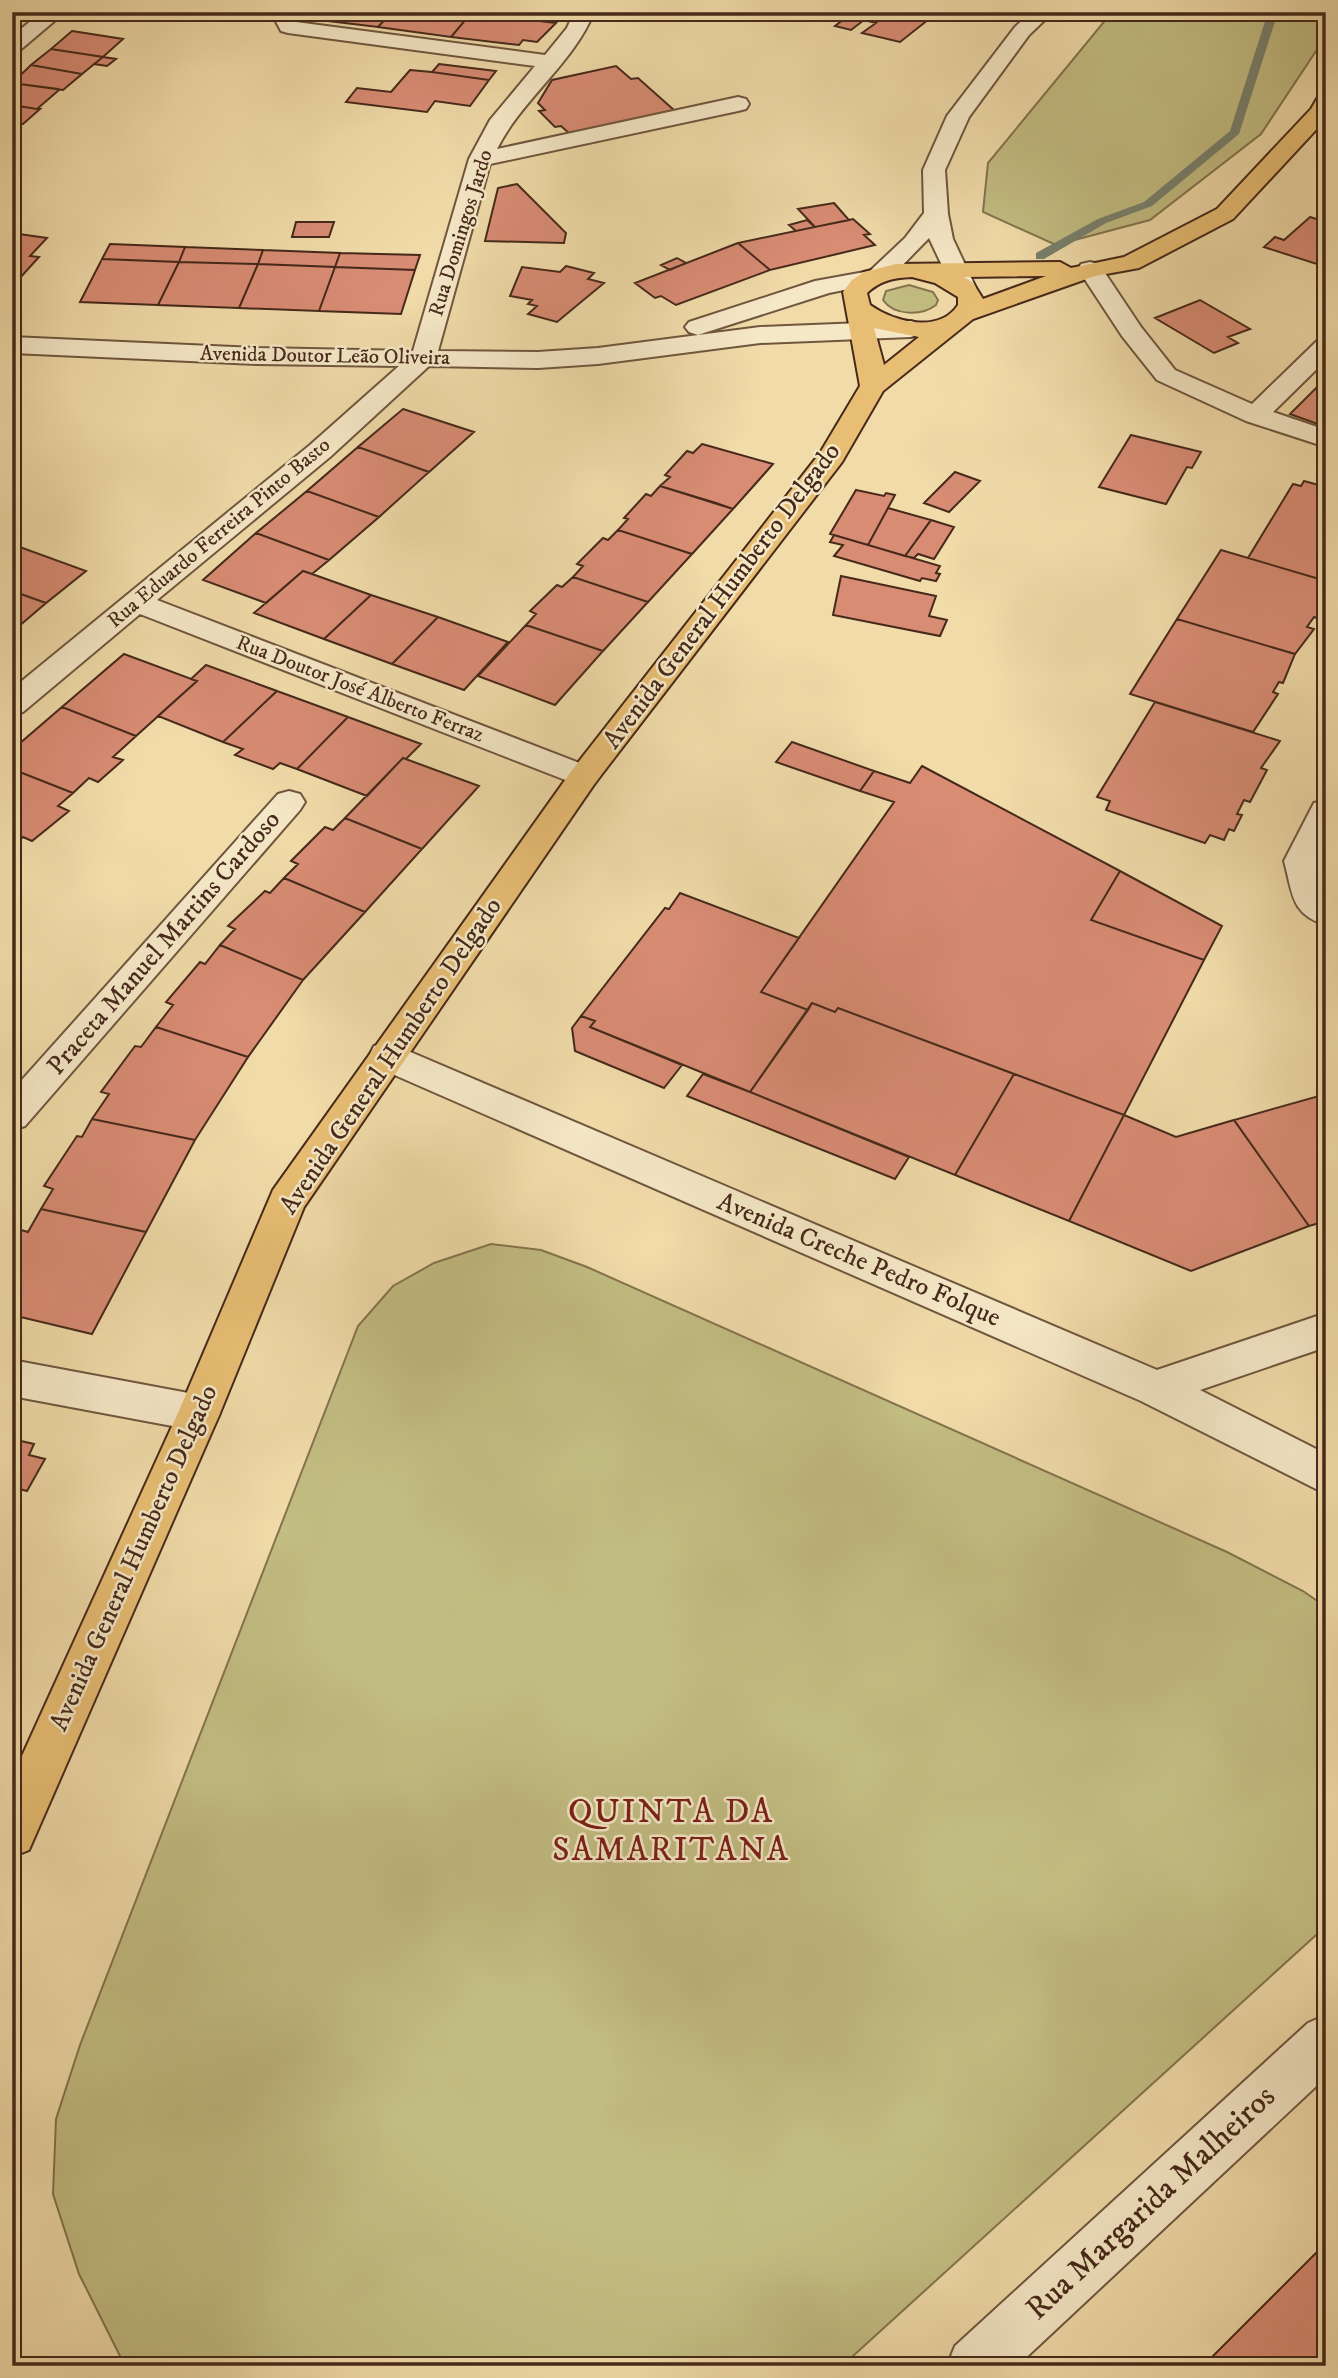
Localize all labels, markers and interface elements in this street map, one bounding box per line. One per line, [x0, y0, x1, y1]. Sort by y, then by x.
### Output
street label: Rua Domingos Jardo [423, 147, 499, 319]
street label: Avenida Doutor Leão Oliveira [200, 341, 450, 371]
street label: Rua Eduardo Ferreira Pinto Basto [102, 432, 336, 634]
street label: Avenida General Humberto Delgado [596, 436, 848, 756]
street label: Rua Doutor José Alberto Ferraz [232, 630, 488, 748]
street label: Praceta Manuel Martins Cardoso [40, 804, 288, 1082]
street label: Avenida General Humberto Delgado [272, 891, 510, 1221]
street label: Avenida Creche Pedro Folque [712, 1185, 1006, 1335]
street label: Avenida General Humberto Delgado [43, 1380, 225, 1736]
district label: QUINTA DA SAMARITANA [552, 1792, 790, 1871]
street label: Rua Margarida Malheiros [1018, 2077, 1284, 2329]

